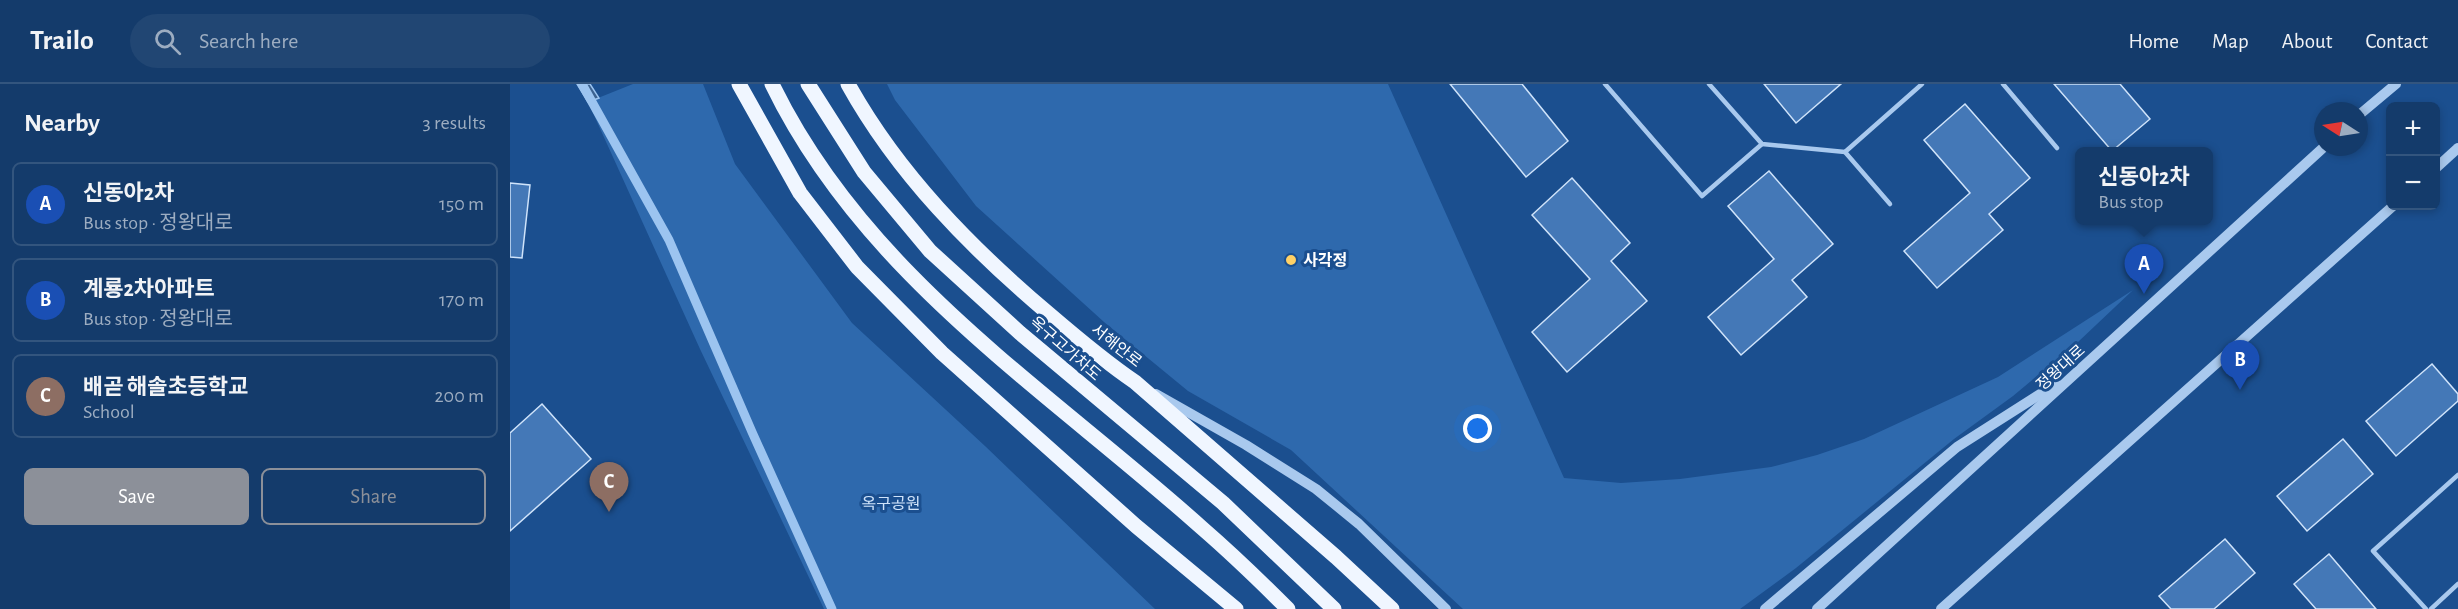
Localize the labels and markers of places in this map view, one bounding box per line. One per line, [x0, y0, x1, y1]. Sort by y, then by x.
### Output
pin: A [2124, 244, 2164, 294]
place label: 사각정 [1303, 252, 1347, 269]
marker: 사각정 [1284, 253, 1298, 267]
pin: B [2220, 340, 2260, 390]
pin: C [590, 462, 628, 512]

